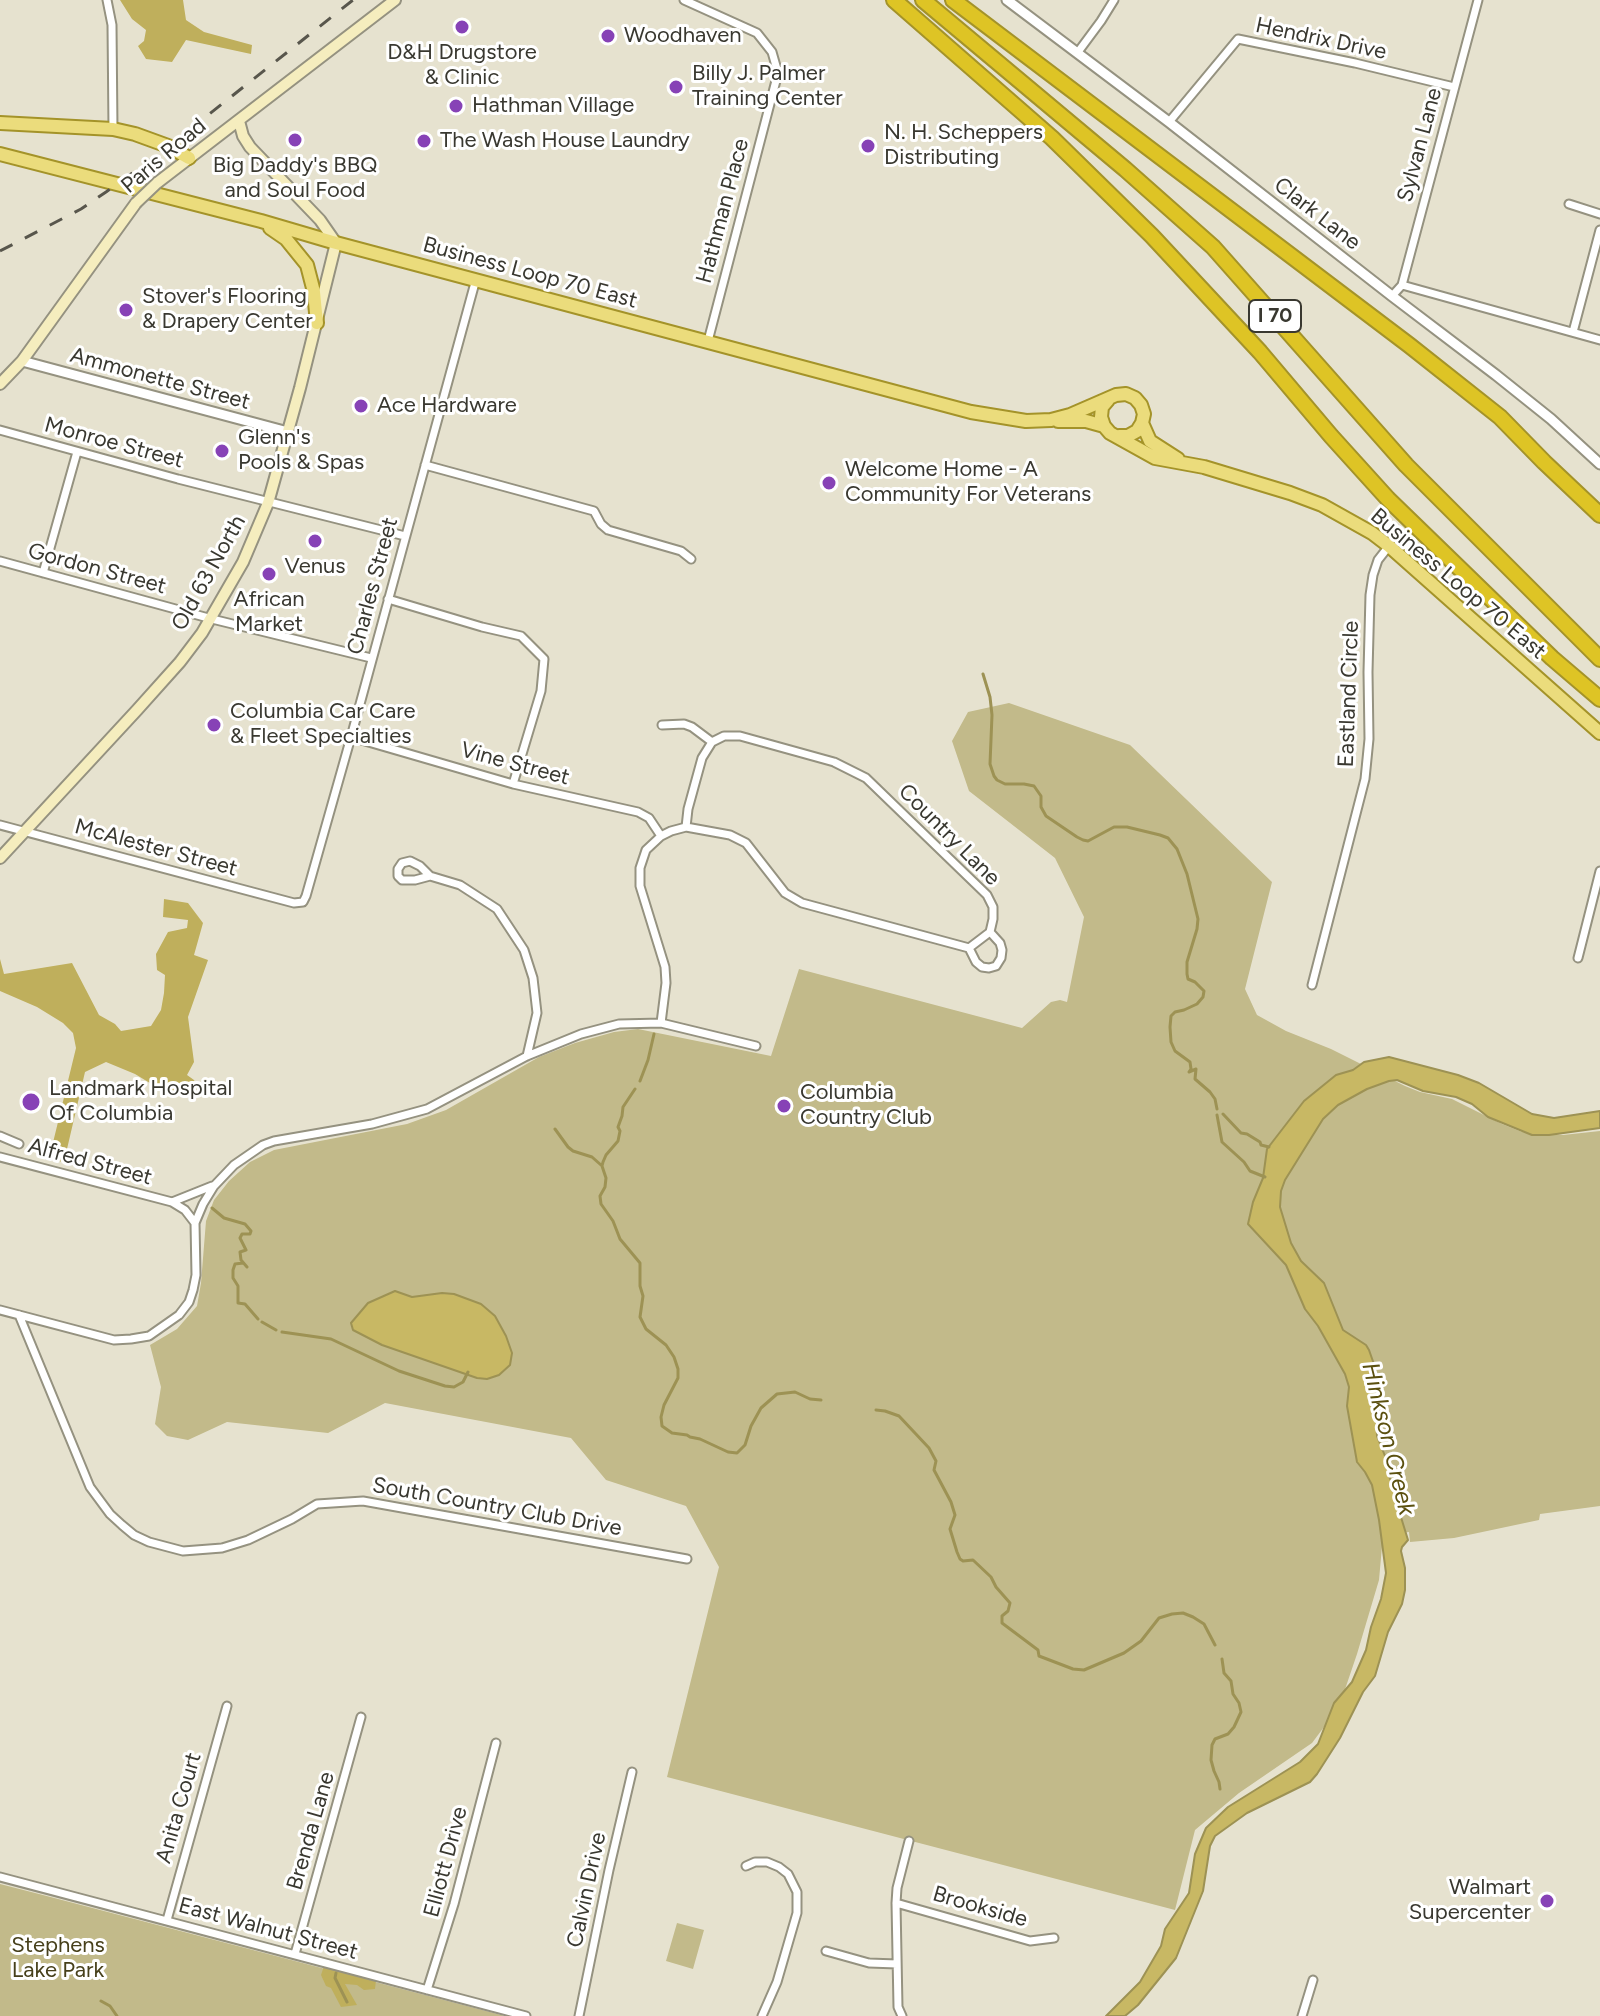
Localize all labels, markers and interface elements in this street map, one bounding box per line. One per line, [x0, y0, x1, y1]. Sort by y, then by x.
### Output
street label: Hendrix Drive [1253, 12, 1389, 66]
marker: D&H Drugstore & Clinic [453, 18, 471, 36]
place label: Woodhaven [624, 23, 741, 49]
marker: Woodhaven [599, 27, 617, 45]
place label: D&H Drugstore & Clinic [387, 40, 537, 92]
place label: Billy J. Palmer Training Center [692, 61, 843, 112]
marker: Billy J. Palmer Training Center [667, 78, 685, 96]
street label: Sylvan Lane [1392, 85, 1448, 205]
place label: Hathman Village [472, 93, 634, 119]
marker: Hathman Village [447, 97, 465, 115]
street label: Paris Road [116, 113, 212, 199]
place label: N. H. Scheppers Distributing [884, 120, 1043, 172]
place label: The Wash House Laundry [440, 128, 690, 154]
marker: Big Daddy's BBQ and Soul Food [286, 131, 304, 149]
marker: The Wash House Laundry [415, 132, 433, 150]
street label: Hathman Place [691, 136, 755, 286]
marker: N. H. Scheppers Distributing [859, 137, 877, 155]
place label: Big Daddy's BBQ and Soul Food [213, 153, 377, 204]
street label: Clark Lane [1269, 172, 1365, 256]
street label: Business Loop 70 East [420, 232, 640, 314]
place label: Stover's Flooring & Drapery Center [142, 284, 313, 336]
road number: I 70 [1249, 300, 1301, 332]
marker: Stover's Flooring & Drapery Center [117, 301, 135, 319]
street label: Ammonette Street [67, 342, 253, 416]
place label: Ace Hardware [377, 393, 517, 419]
marker: Ace Hardware [352, 397, 370, 415]
street label: Monroe Street [42, 412, 186, 474]
place label: Glenn's Pools & Spas [238, 425, 364, 476]
marker: Glenn's Pools & Spas [213, 442, 231, 460]
place label: Welcome Home - A Community For Veterans [845, 457, 1091, 508]
marker: Welcome Home - A Community For Veterans [820, 474, 838, 492]
street label: Business Loop 70 East [1365, 503, 1551, 665]
street label: Old 63 North [166, 511, 252, 635]
street label: Charles Street [342, 515, 404, 657]
marker: Venus [306, 532, 324, 550]
street label: Gordon Street [25, 538, 169, 600]
place label: Venus [284, 554, 346, 580]
marker: African Market [260, 565, 278, 583]
place label: African Market [234, 587, 304, 638]
street label: Eastland Circle [1333, 620, 1365, 768]
place label: Columbia Car Care & Fleet Specialties [230, 699, 416, 750]
marker: Columbia Car Care & Fleet Specialties [205, 716, 223, 734]
street label: Vine Street [458, 737, 572, 791]
street label: Country Lane [893, 779, 1005, 891]
street label: McAlester Street [72, 814, 240, 882]
place label: Landmark Hospital Of Columbia [49, 1076, 232, 1128]
place label: Columbia Country Club [800, 1080, 932, 1132]
marker: Landmark Hospital Of Columbia [20, 1091, 42, 1113]
marker: Columbia Country Club [775, 1097, 793, 1115]
street label: Alfred Street [25, 1133, 155, 1191]
water label: Hinkson Creek [1355, 1360, 1421, 1518]
street label: South Country Club Drive [370, 1472, 624, 1542]
street label: Anita Court [151, 1750, 207, 1866]
street label: Brenda Lane [282, 1769, 340, 1893]
street label: Elliott Drive [419, 1804, 473, 1920]
street label: Calvin Drive [562, 1830, 612, 1950]
place label: Walmart Supercenter [1409, 1875, 1531, 1926]
street label: Brookside [930, 1881, 1030, 1933]
street label: East Walnut Street [176, 1892, 360, 1966]
marker: Walmart Supercenter [1538, 1892, 1556, 1910]
park label: Stephens Lake Park [11, 1933, 105, 1984]

